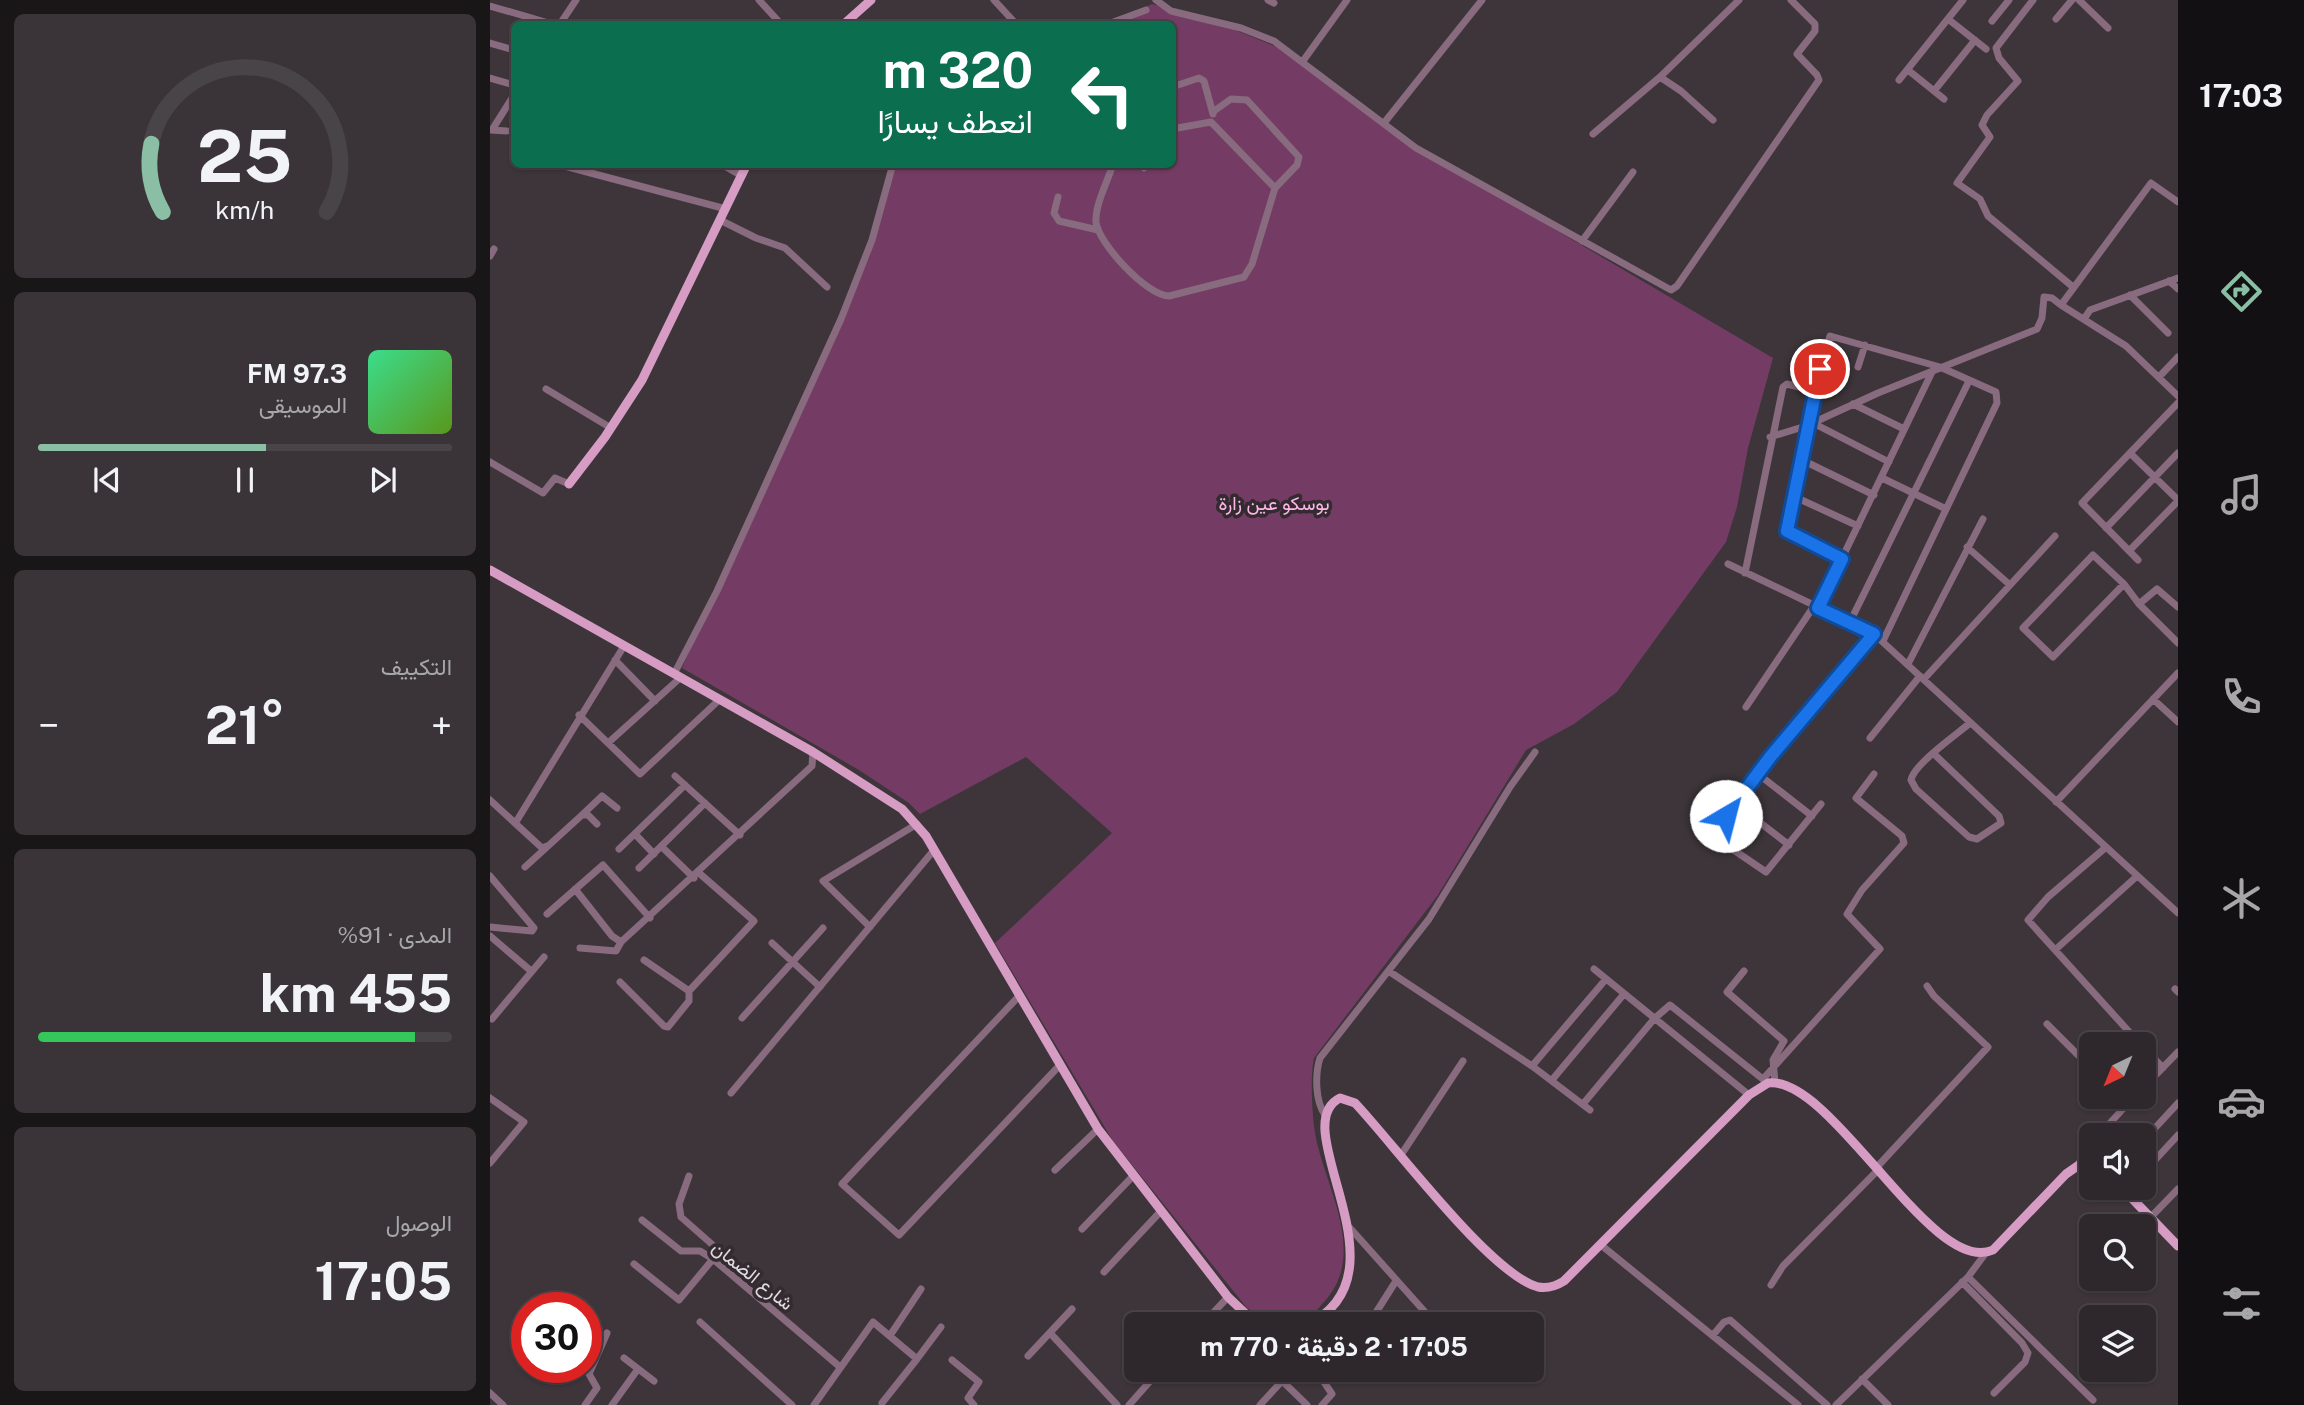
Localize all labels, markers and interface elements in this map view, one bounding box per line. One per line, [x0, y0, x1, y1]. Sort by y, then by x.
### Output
text: 320 m [883, 41, 1033, 99]
icon: left [1057, 49, 1148, 140]
text: 17:03 [2199, 77, 2283, 114]
text: انعطف يسارًا [877, 103, 1033, 140]
text: 25 [197, 113, 293, 198]
text: km/h [216, 195, 274, 225]
icon: directions [2217, 267, 2266, 316]
pin [1790, 339, 1850, 399]
icon: arrive [1801, 350, 1839, 388]
text: 97.3 FM [247, 358, 347, 389]
text: الموسيقى [259, 391, 347, 418]
icon: previous [88, 461, 126, 499]
icon: pause [226, 461, 264, 499]
icon: next [364, 461, 402, 499]
icon: music [2217, 470, 2266, 519]
park label: بوسكو عين زارة [1218, 492, 1330, 515]
text: التكييف [381, 653, 452, 680]
icon: phone [2217, 672, 2266, 721]
text: 21° [205, 695, 285, 756]
text: − [38, 703, 59, 748]
text: + [431, 703, 452, 748]
position arrow [1689, 779, 1763, 853]
icon: climate [2217, 874, 2266, 923]
text: المدى · 91% [338, 921, 452, 948]
text: 455 km [260, 963, 452, 1024]
north arrow [2079, 1032, 2156, 1110]
map controls [2079, 1032, 2156, 1382]
icon: car [2217, 1077, 2266, 1126]
button: sound [2079, 1123, 2156, 1200]
text: الوصول [386, 1209, 452, 1236]
button: search [2079, 1214, 2156, 1291]
street label: شارع الضمان [707, 1236, 798, 1316]
text: 17:05 [315, 1251, 452, 1312]
icon: filters [2217, 1279, 2266, 1328]
speed limit sign: 30 [511, 1292, 602, 1383]
button: layers [2079, 1305, 2156, 1382]
text: 17:05 · 2 دقيقة · 770 m [1200, 1331, 1468, 1362]

